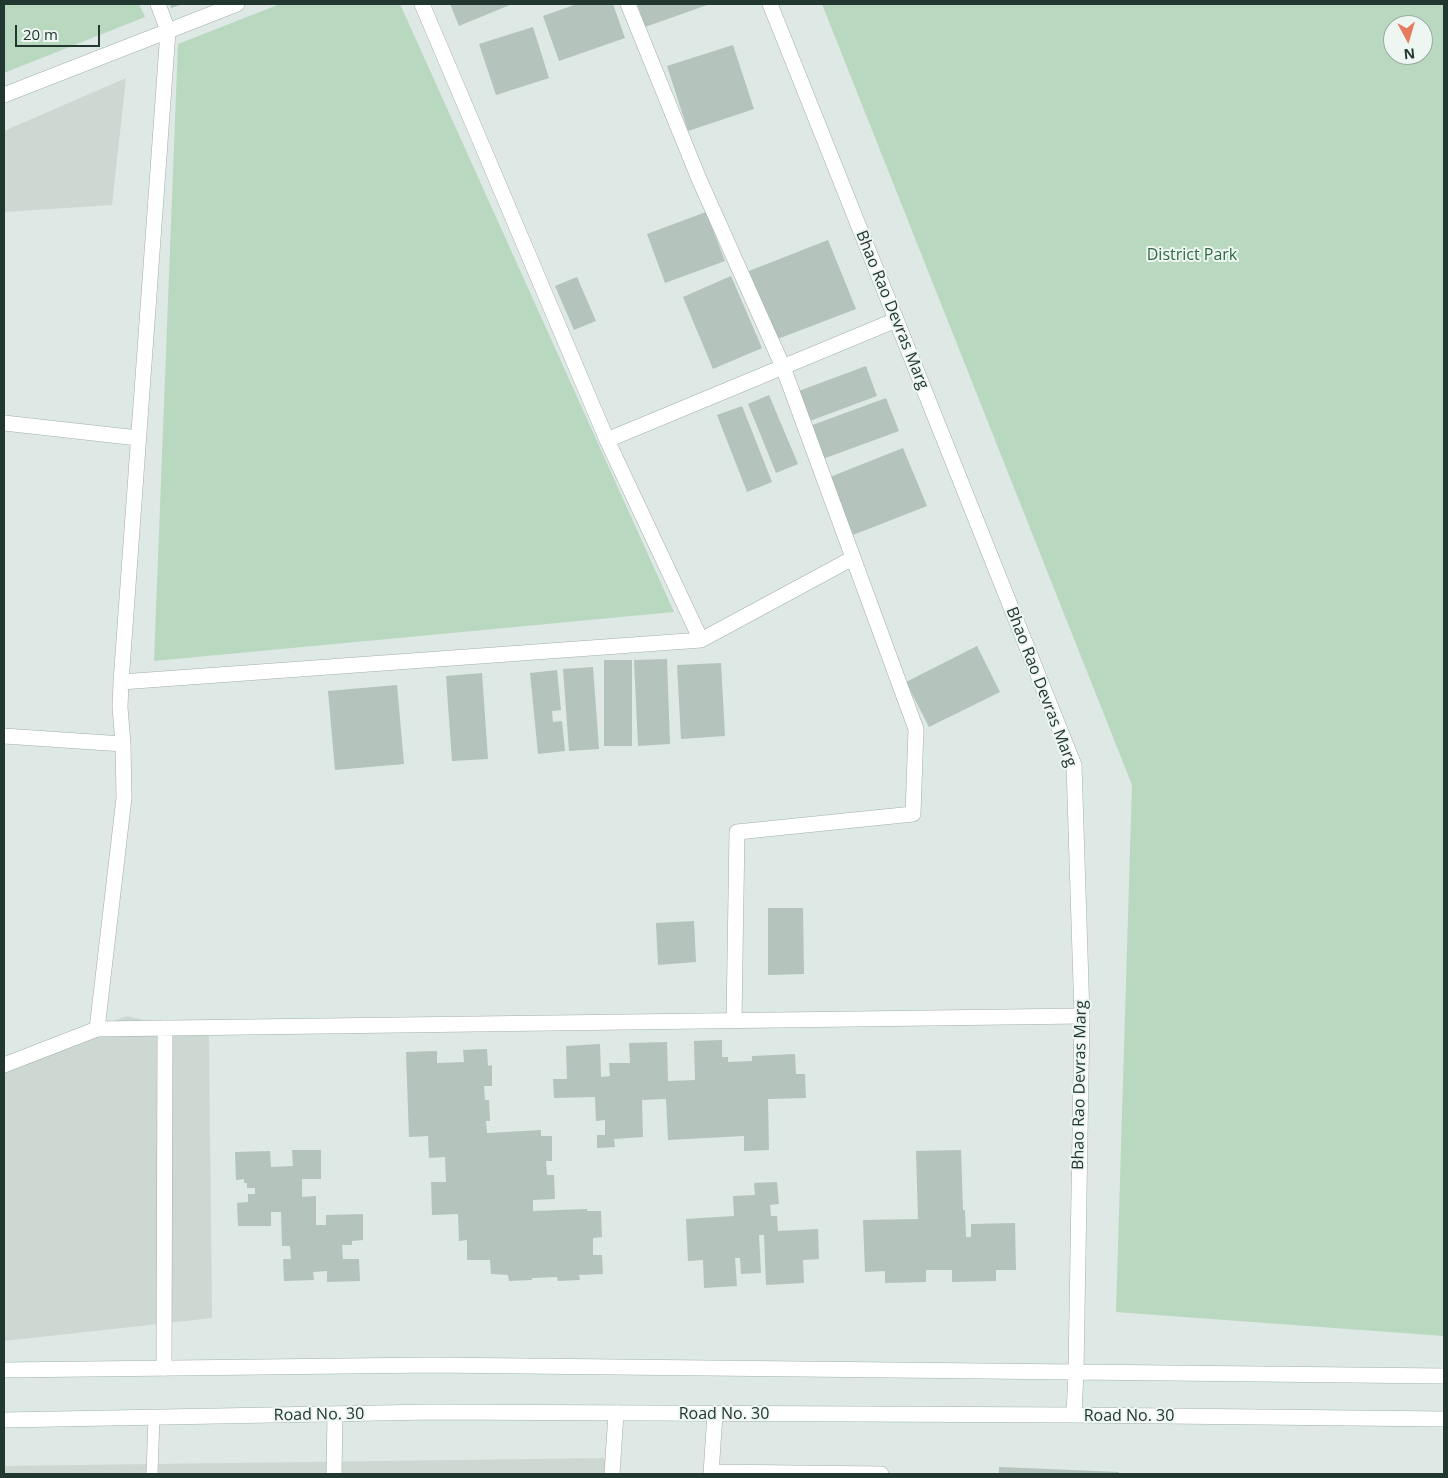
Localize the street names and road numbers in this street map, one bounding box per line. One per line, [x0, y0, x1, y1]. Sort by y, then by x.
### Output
street label: Bhao Rao Devras Marg [851, 228, 933, 392]
street label: Bhao Rao Devras Marg [1002, 604, 1080, 770]
street label: Bhao Rao Devras Marg [1069, 1000, 1091, 1170]
street label: Road No. 30 [679, 1404, 769, 1424]
street label: Road No. 30 [274, 1405, 364, 1425]
street label: Road No. 30 [1084, 1406, 1174, 1426]

